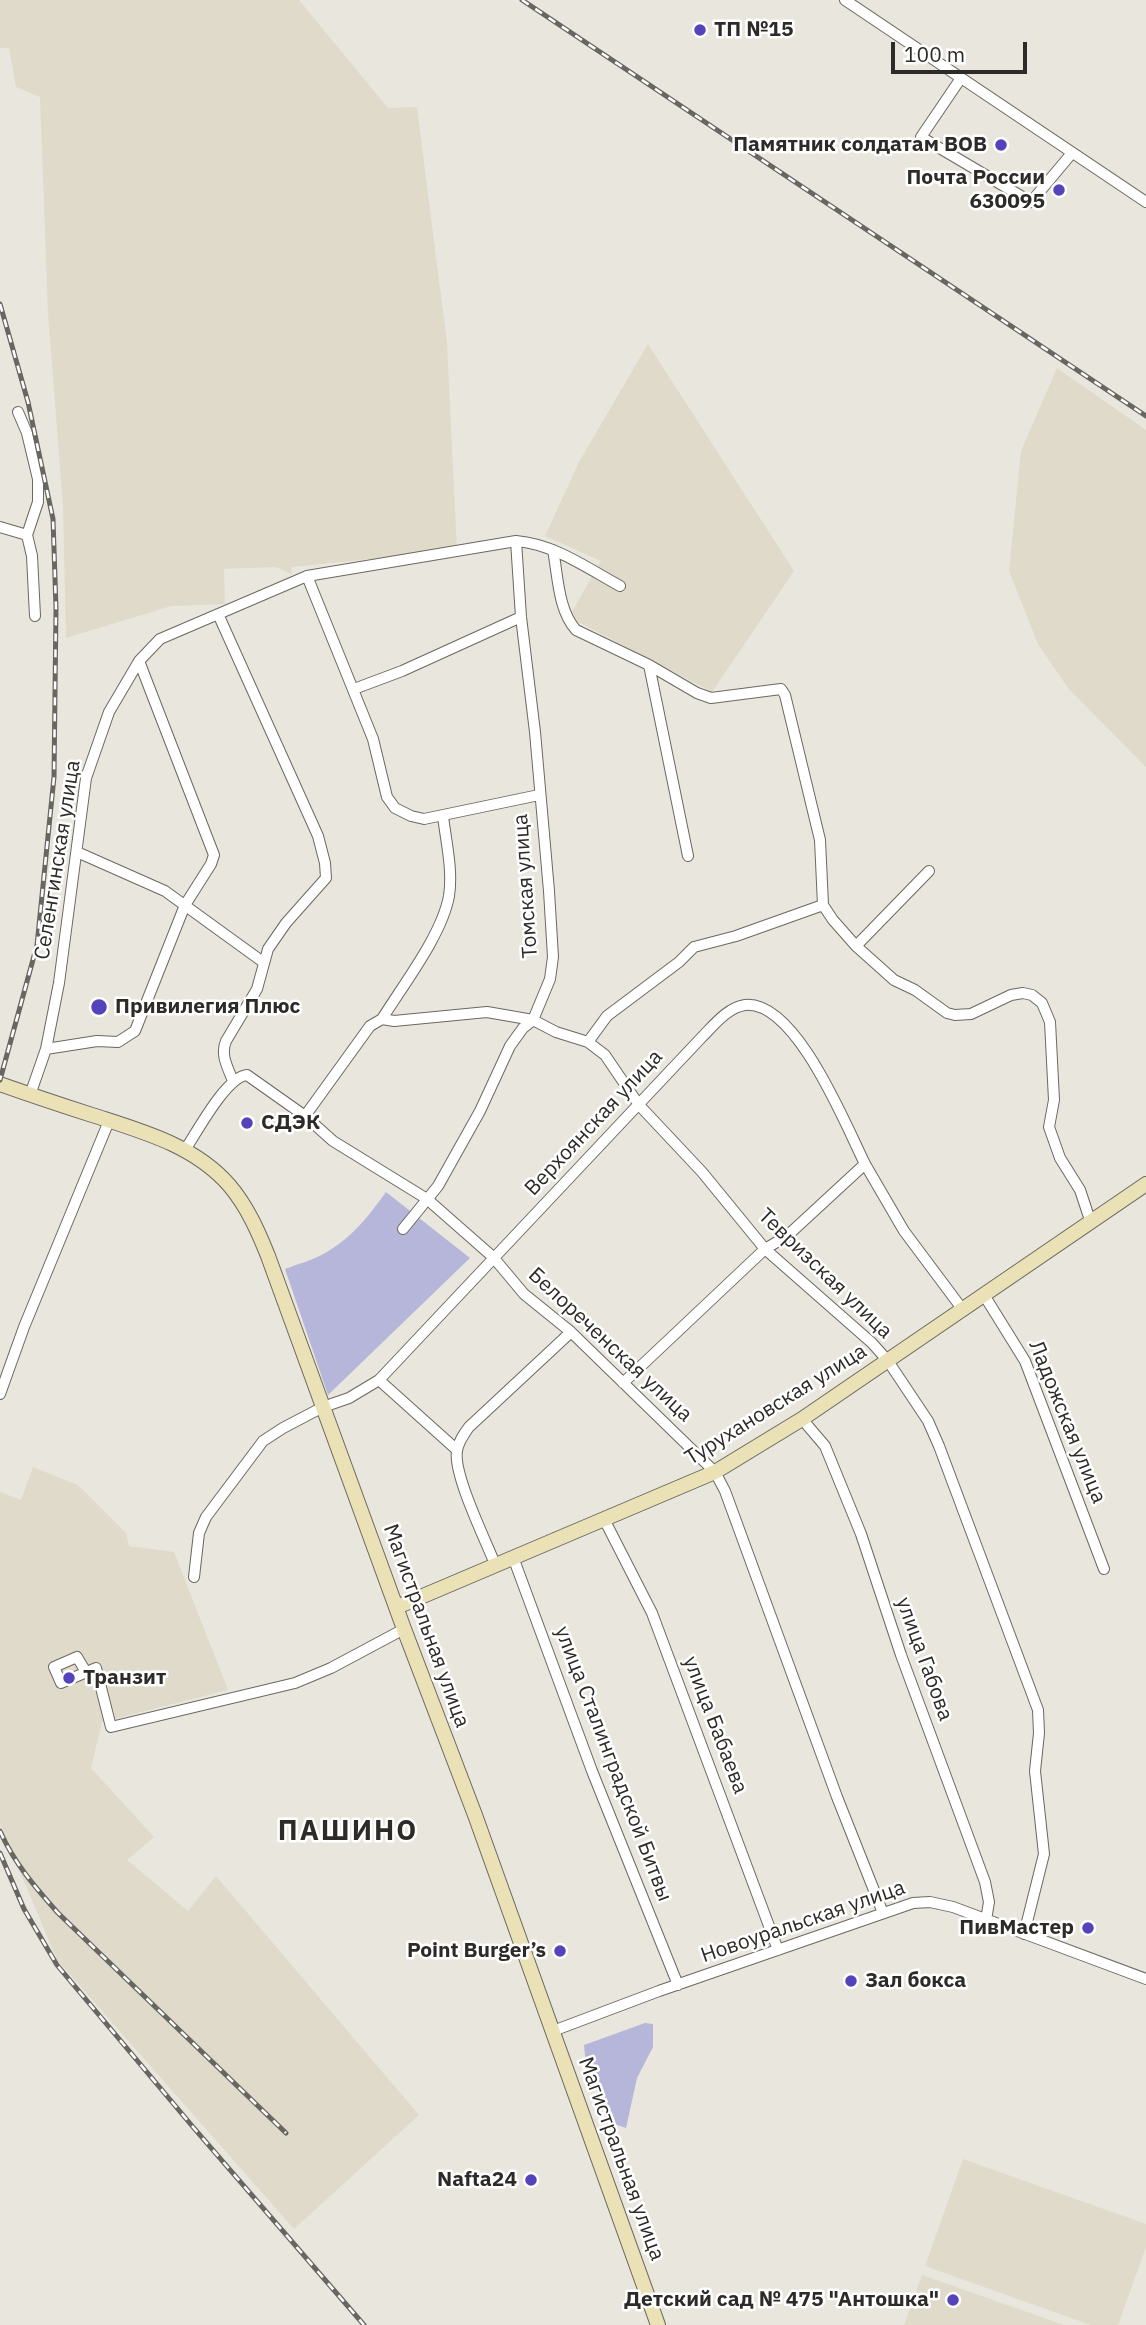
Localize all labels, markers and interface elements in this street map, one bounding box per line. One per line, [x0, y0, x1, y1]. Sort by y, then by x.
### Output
place label: ТП №15 [714, 17, 794, 43]
marker: ТП №15 [692, 22, 708, 38]
scale bar [894, 28, 1030, 72]
text: 100 m [904, 40, 965, 68]
place label: Памятник солдатам ВОВ [733, 132, 987, 158]
marker: Памятник солдатам ВОВ [993, 137, 1009, 153]
place label: Почта России 630095 [906, 165, 1045, 215]
marker: Почта России 630095 [1051, 182, 1067, 198]
street label: Селенгинская улица [30, 758, 86, 962]
street label: Томская улица [508, 813, 544, 959]
place label: Привилегия Плюс [115, 994, 300, 1020]
marker: Привилегия Плюс [89, 997, 109, 1017]
street label: Верхоянская улица [520, 1045, 668, 1201]
place label: СДЭК [261, 1110, 320, 1136]
marker: СДЭК [239, 1115, 255, 1131]
street label: Тевризская улица [753, 1204, 897, 1344]
street label: Белореченская улица [523, 1263, 697, 1427]
street label: Ладожская улица [1023, 1337, 1111, 1507]
street label: Турухановская улица [681, 1339, 871, 1471]
street label: Магистральная улица [377, 1521, 475, 1731]
street label: улица Габова [890, 1594, 958, 1724]
street label: улица Сталинградской Битвы [549, 1623, 677, 1905]
street label: улица Бабаева [677, 1653, 753, 1797]
place label: Транзит [83, 1665, 166, 1691]
marker: Транзит [61, 1670, 77, 1686]
district label: ПАШИНО [279, 1815, 417, 1849]
street label: Новоуральская улица [698, 1875, 908, 1969]
place label: ПивМастер [959, 1915, 1074, 1941]
marker: ПивМастер [1080, 1920, 1096, 1936]
place label: Point Burger’s [407, 1938, 546, 1964]
marker: Point Burger’s [552, 1943, 568, 1959]
place label: Зал бокса [865, 1968, 966, 1994]
marker: Зал бокса [843, 1973, 859, 1989]
street label: Магистральная улица [572, 2054, 670, 2264]
place label: Nafta24 [437, 2167, 517, 2193]
marker: Nafta24 [523, 2172, 539, 2188]
place label: Детский сад № 475 "Антошка" [624, 2287, 939, 2313]
marker: Детский сад № 475 "Антошка" [945, 2292, 961, 2308]

